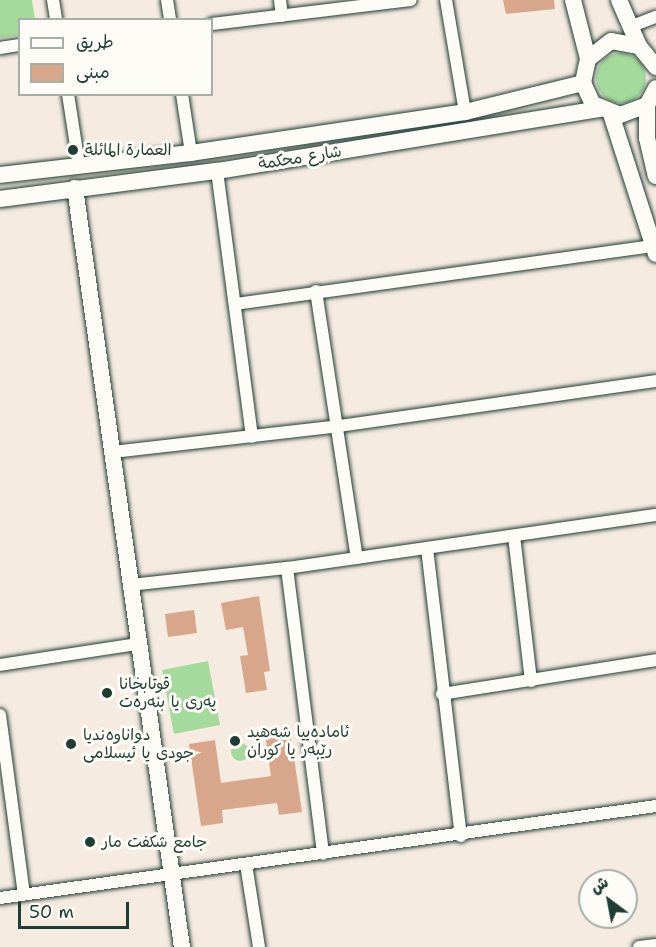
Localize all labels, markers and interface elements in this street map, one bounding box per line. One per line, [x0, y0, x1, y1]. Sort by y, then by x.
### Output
legend [18, 18, 213, 96]
text: طريق [76, 30, 114, 54]
text: مبنى [76, 60, 110, 84]
place label: العمارة المائلة [85, 140, 172, 160]
street label: شارع محكمة [257, 142, 343, 174]
marker: العمارة المائلة [66, 143, 80, 157]
place label: قوتابخانا پەری یا بنەرەت [119, 674, 217, 712]
marker: قوتابخانا پەری یا بنەرەت [100, 686, 114, 700]
place label: ئامادەییا شەهید رێبەر یا کوران [247, 722, 349, 760]
place label: دواناوەندیا جودی یا ئیسلامی [83, 725, 194, 763]
marker: ئامادەییا شەهید رێبەر یا کوران [228, 734, 242, 748]
marker: دواناوەندیا جودی یا ئیسلامی [64, 737, 78, 751]
place label: جامع شكفت مار [102, 832, 207, 852]
marker: جامع شكفت مار [83, 835, 97, 849]
north arrow [578, 869, 638, 929]
text: ش [586, 871, 612, 899]
scale bar [21, 890, 132, 928]
text: 50 m [29, 900, 74, 924]

